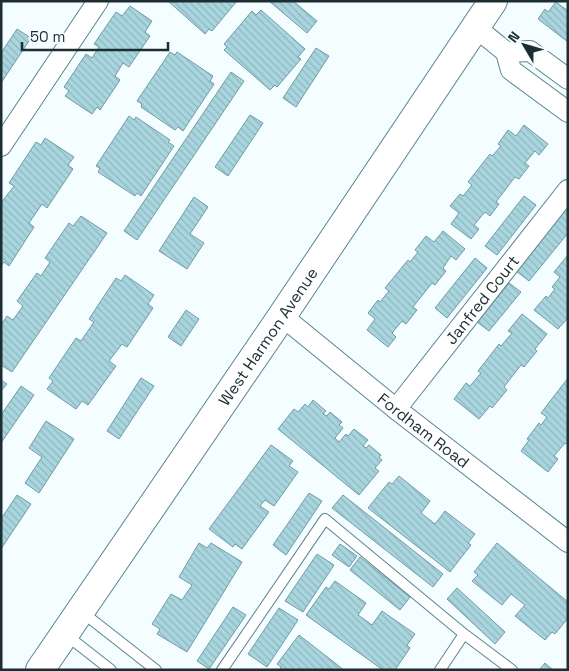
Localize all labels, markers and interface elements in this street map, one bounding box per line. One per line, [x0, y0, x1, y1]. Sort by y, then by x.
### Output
scale bar [22, 20, 169, 52]
north arrow [499, 20, 549, 70]
text: 50 m [30, 27, 65, 46]
text: N [504, 28, 524, 46]
street label: Janfred Court [440, 251, 523, 349]
street label: West Harmon Avenue [213, 263, 322, 410]
street label: Fordham Road [373, 388, 474, 473]

